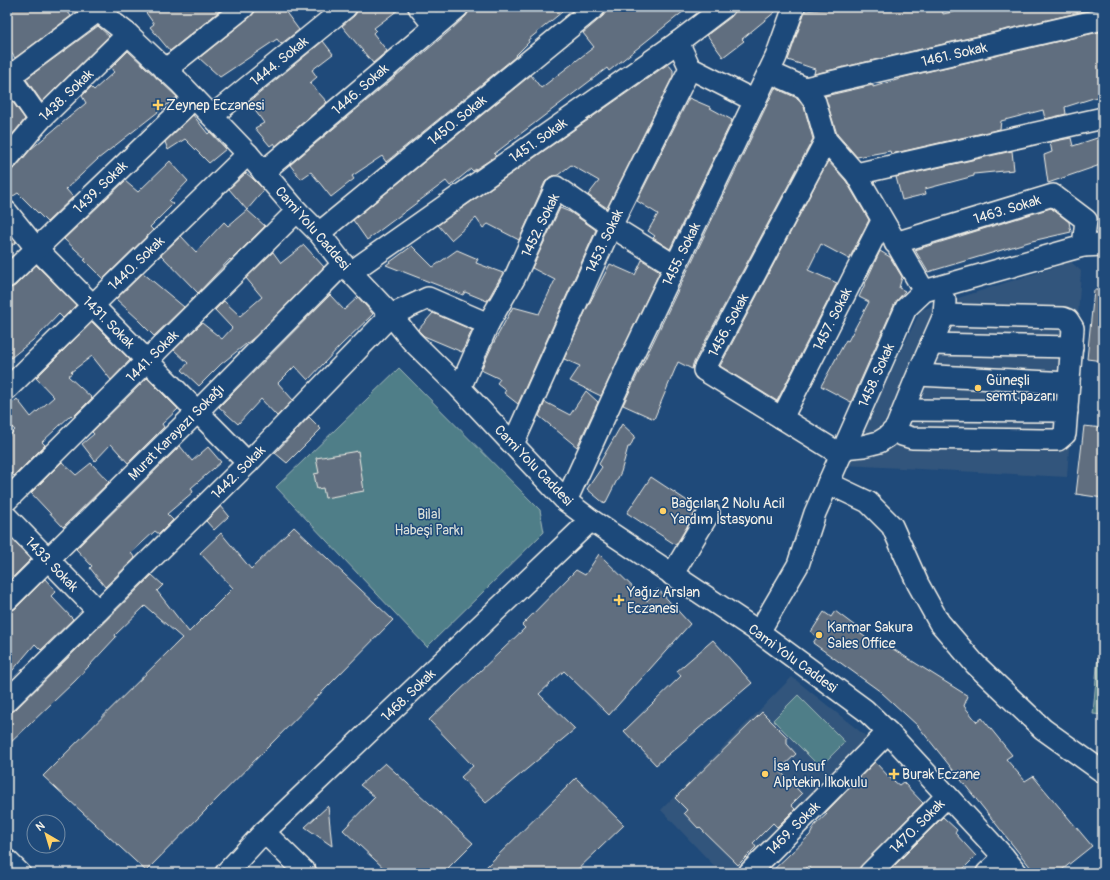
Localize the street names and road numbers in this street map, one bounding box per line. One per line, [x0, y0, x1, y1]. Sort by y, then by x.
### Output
street label: 1444. Sokak [247, 33, 312, 90]
street label: 1461. Sokak [919, 39, 989, 70]
street label: 1446. Sokak [328, 60, 392, 119]
street label: 1438. Sokak [36, 65, 97, 125]
street label: 1450. Sokak [424, 91, 490, 149]
street label: 1451. Sokak [506, 114, 571, 166]
street label: 1439. Sokak [70, 157, 131, 217]
street label: Cami Yolu Caddesi [272, 183, 354, 274]
street label: 1452. Sokak [518, 190, 563, 260]
street label: 1463. Sokak [971, 191, 1043, 228]
street label: 1453. Sokak [582, 206, 627, 276]
street label: 1455. Sokak [659, 219, 704, 289]
street label: 1440. Sokak [105, 232, 168, 294]
street label: 1457. Sokak [809, 285, 856, 354]
street label: 1456. Sokak [705, 291, 752, 360]
street label: 1431. Sokak [79, 293, 138, 352]
street label: 1441. Sokak [123, 326, 182, 386]
street label: 1458. Sokak [855, 340, 898, 410]
street label: Murat Karayazı Sokağı [125, 381, 228, 484]
street label: Cami Yolu Caddesi [491, 421, 577, 510]
street label: 1442. Sokak [208, 442, 269, 503]
street label: 1433. Sokak [21, 534, 82, 595]
street label: Cami Yolu Caddesi [745, 620, 841, 697]
street label: 1468. Sokak [378, 665, 439, 725]
street label: 1470. Sokak [886, 795, 948, 857]
street label: 1469. Sokak [763, 798, 824, 859]

